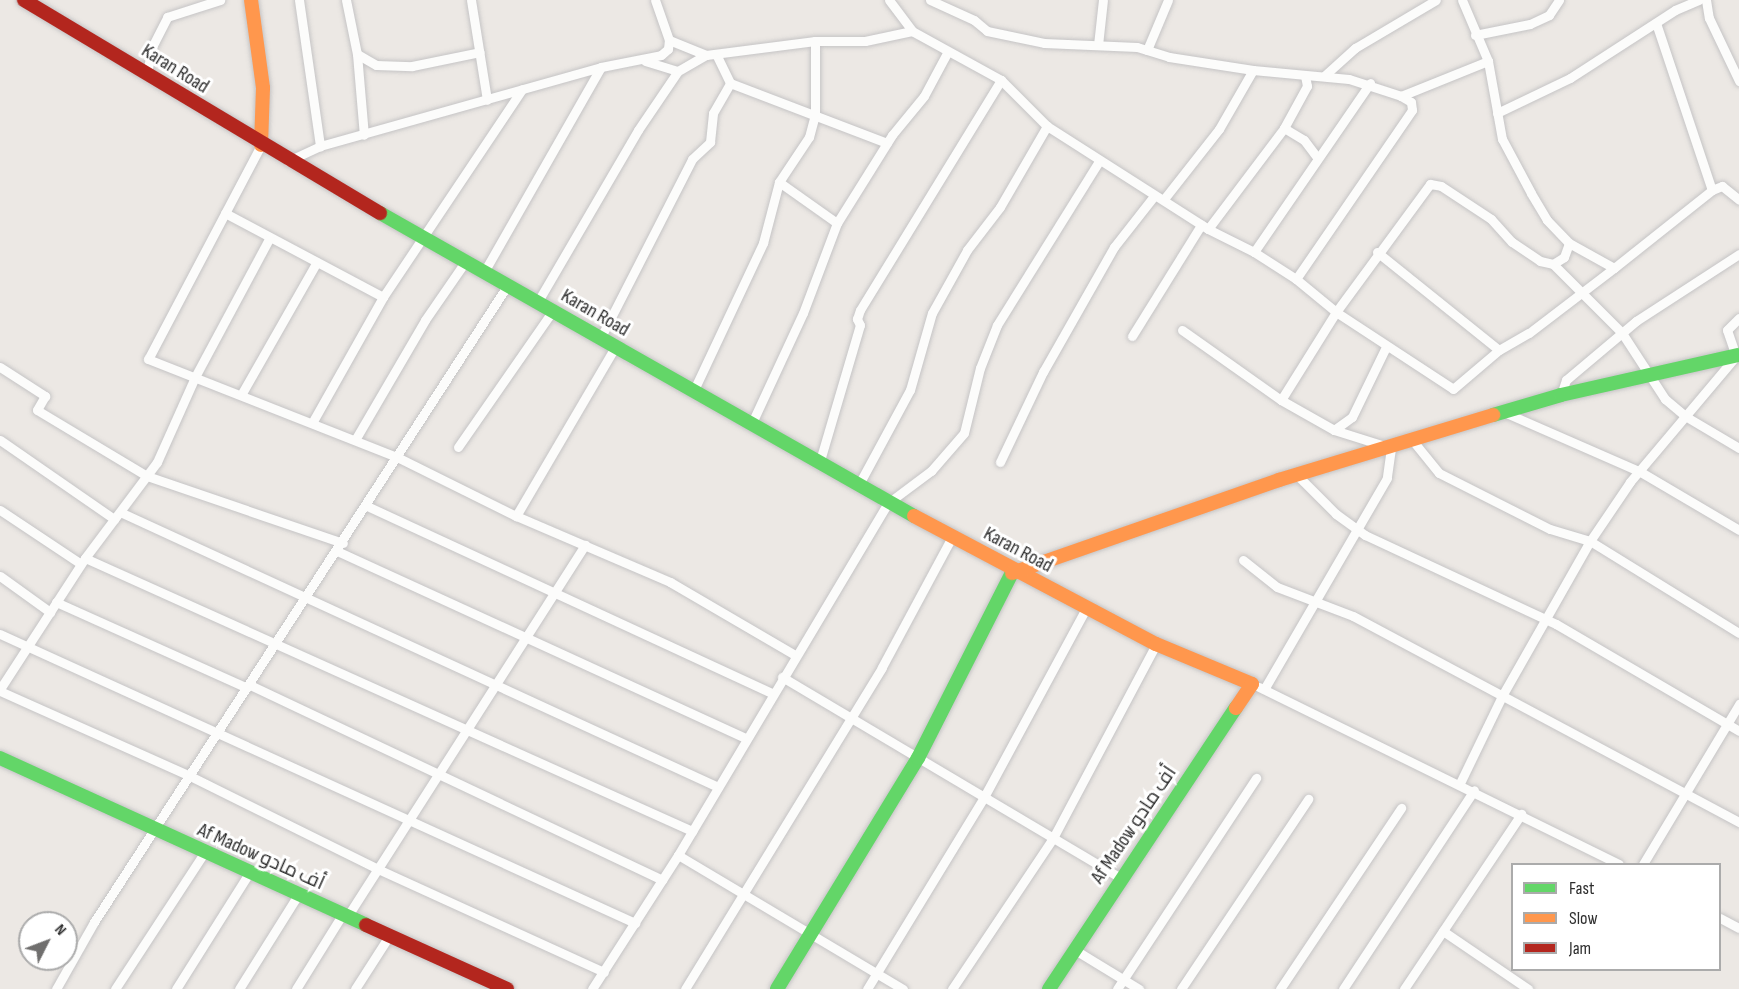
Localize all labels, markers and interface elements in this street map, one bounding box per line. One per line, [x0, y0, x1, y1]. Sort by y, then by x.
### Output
street label: Karan Road [137, 39, 213, 99]
street label: Karan Road [557, 284, 633, 342]
street label: Karan Road [979, 522, 1057, 578]
street label: Af Madow أف مادو [1086, 762, 1182, 888]
street label: Af Madow أف مادو [194, 818, 328, 896]
legend [1511, 863, 1721, 971]
text: Fast [1569, 878, 1594, 899]
text: Slow [1569, 908, 1598, 929]
north arrow [18, 911, 78, 971]
text: N [50, 920, 70, 939]
text: Jam [1569, 938, 1591, 959]

